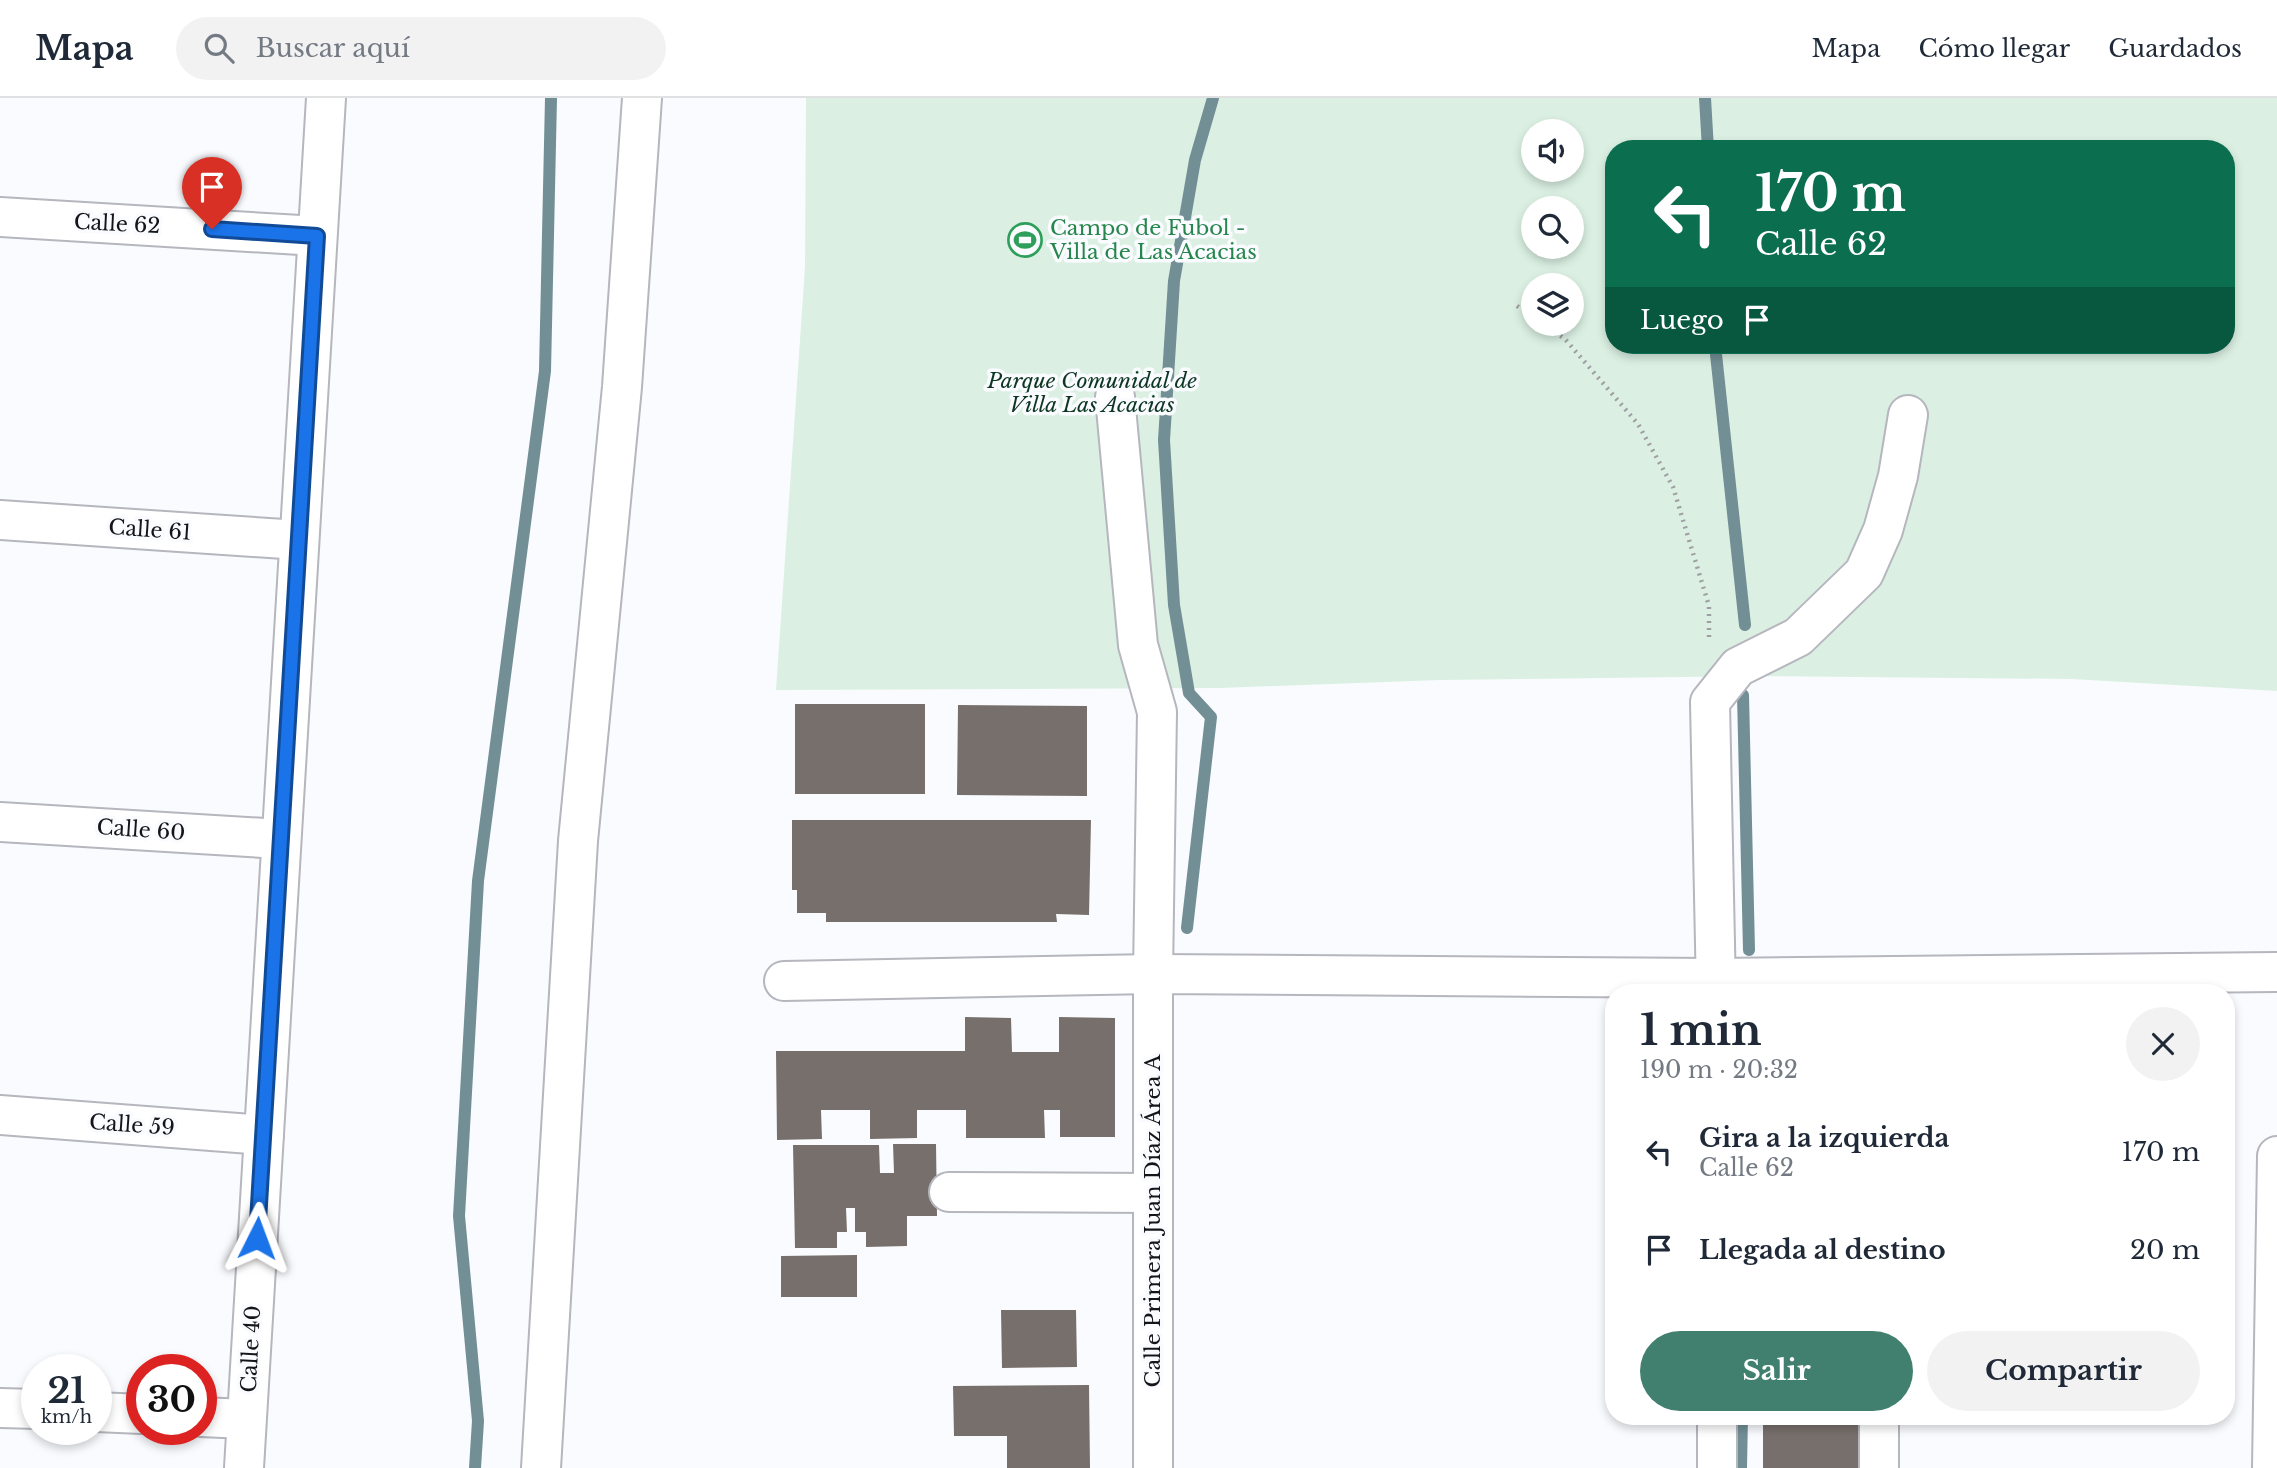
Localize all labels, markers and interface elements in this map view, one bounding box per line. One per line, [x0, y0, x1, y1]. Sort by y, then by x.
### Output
search box [176, 17, 666, 80]
text: Mapa [35, 28, 134, 69]
icon: search [200, 29, 238, 67]
text: Buscar aquí [256, 32, 410, 64]
text: Mapa [1811, 34, 1880, 63]
text: Cómo llegar [1918, 34, 2070, 63]
text: Guardados [2108, 34, 2242, 63]
map controls [1521, 119, 1584, 336]
button: sound [1521, 119, 1584, 182]
pin [182, 157, 242, 229]
text: 170 m [1755, 163, 1906, 224]
icon: arrive [193, 168, 231, 206]
icon: left [1640, 168, 1731, 259]
button: search [1521, 196, 1584, 259]
street label: Calle 62 [73, 209, 161, 239]
place label: Campo de Fubol - Villa de Las Acacias [1049, 215, 1257, 265]
sports icon: Campo de Fubol - Villa de Las Acacias [1006, 221, 1044, 259]
text: Calle 62 [1755, 224, 1887, 264]
button: layers [1521, 273, 1584, 336]
icon: arrive [1738, 301, 1776, 339]
text: Luego [1640, 304, 1724, 336]
park label: Parque Comunidal de Villa Las Acacias [986, 368, 1197, 418]
street label: Calle 61 [108, 514, 192, 546]
street label: Calle 60 [96, 814, 186, 846]
text: 1 min [1640, 1004, 1762, 1056]
button: close [2126, 1007, 2200, 1081]
street label: Calle Primera Juan Díaz Área A [1140, 1054, 1166, 1387]
text: 190 m · 20:32 [1640, 1056, 1798, 1084]
street label: Calle 59 [88, 1109, 176, 1141]
text: Gira a la izquierda [1699, 1122, 1949, 1154]
icon: left [1640, 1133, 1678, 1171]
text: 170 m [2121, 1136, 2200, 1168]
text: Calle 62 [1699, 1154, 1794, 1182]
position arrow [220, 1201, 294, 1275]
icon: arrive [1640, 1231, 1678, 1269]
text: Llegada al destino [1699, 1234, 1946, 1266]
text: 20 m [2130, 1234, 2200, 1266]
street label: Calle 40 [236, 1305, 266, 1393]
button: Salir [1640, 1331, 1913, 1411]
button: Compartir [1927, 1331, 2200, 1411]
speed limit sign: 30 [126, 1354, 217, 1445]
text: 21 [47, 1369, 86, 1412]
text: km/h [41, 1406, 92, 1428]

